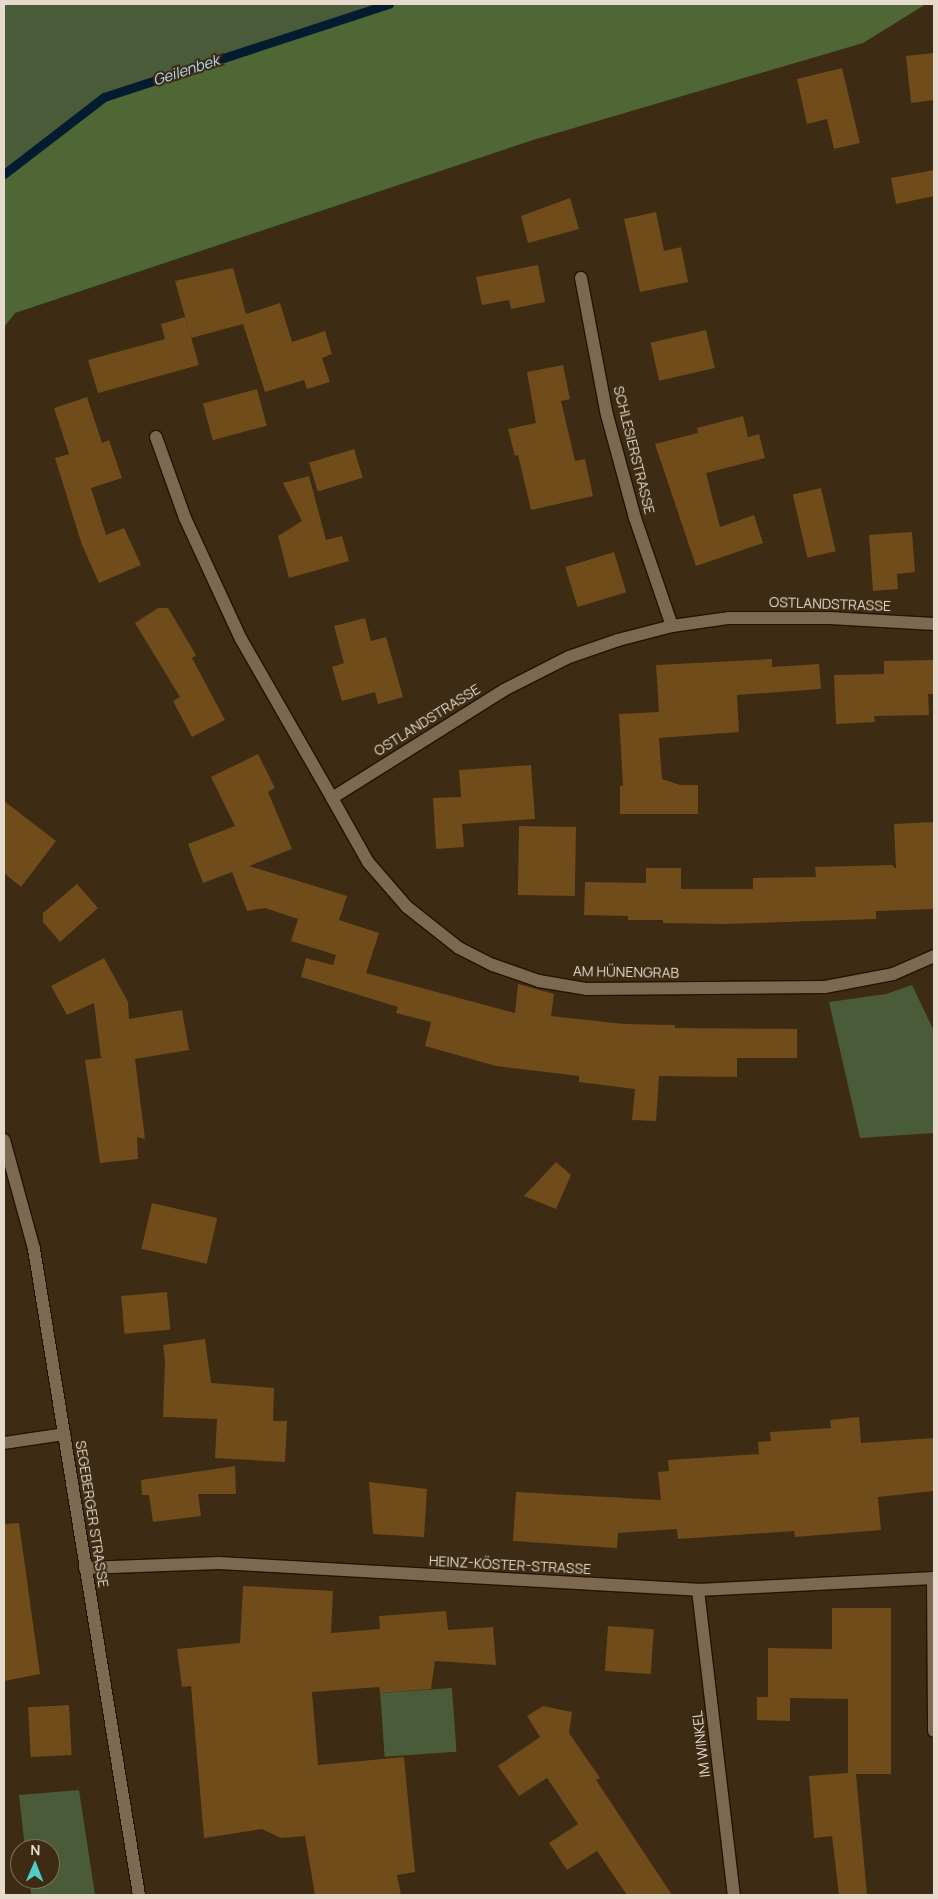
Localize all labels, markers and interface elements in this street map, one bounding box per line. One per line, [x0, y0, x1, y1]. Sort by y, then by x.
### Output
water label: Geilenbek [150, 51, 222, 89]
street label: SCHLESIERSTRASSE [610, 384, 658, 516]
street label: OSTLANDSTRASSE [769, 593, 891, 615]
street label: OSTLANDSTRASSE [371, 681, 483, 759]
street label: AM HÜNENGRAB [573, 963, 679, 981]
street label: SEGEBERGER STRASSE [72, 1439, 112, 1589]
street label: HEINZ-KÖSTER-STRASSE [428, 1552, 592, 1578]
street label: IM WINKEL [689, 1710, 713, 1778]
north arrow [10, 1839, 60, 1889]
text: N [30, 1840, 40, 1859]

